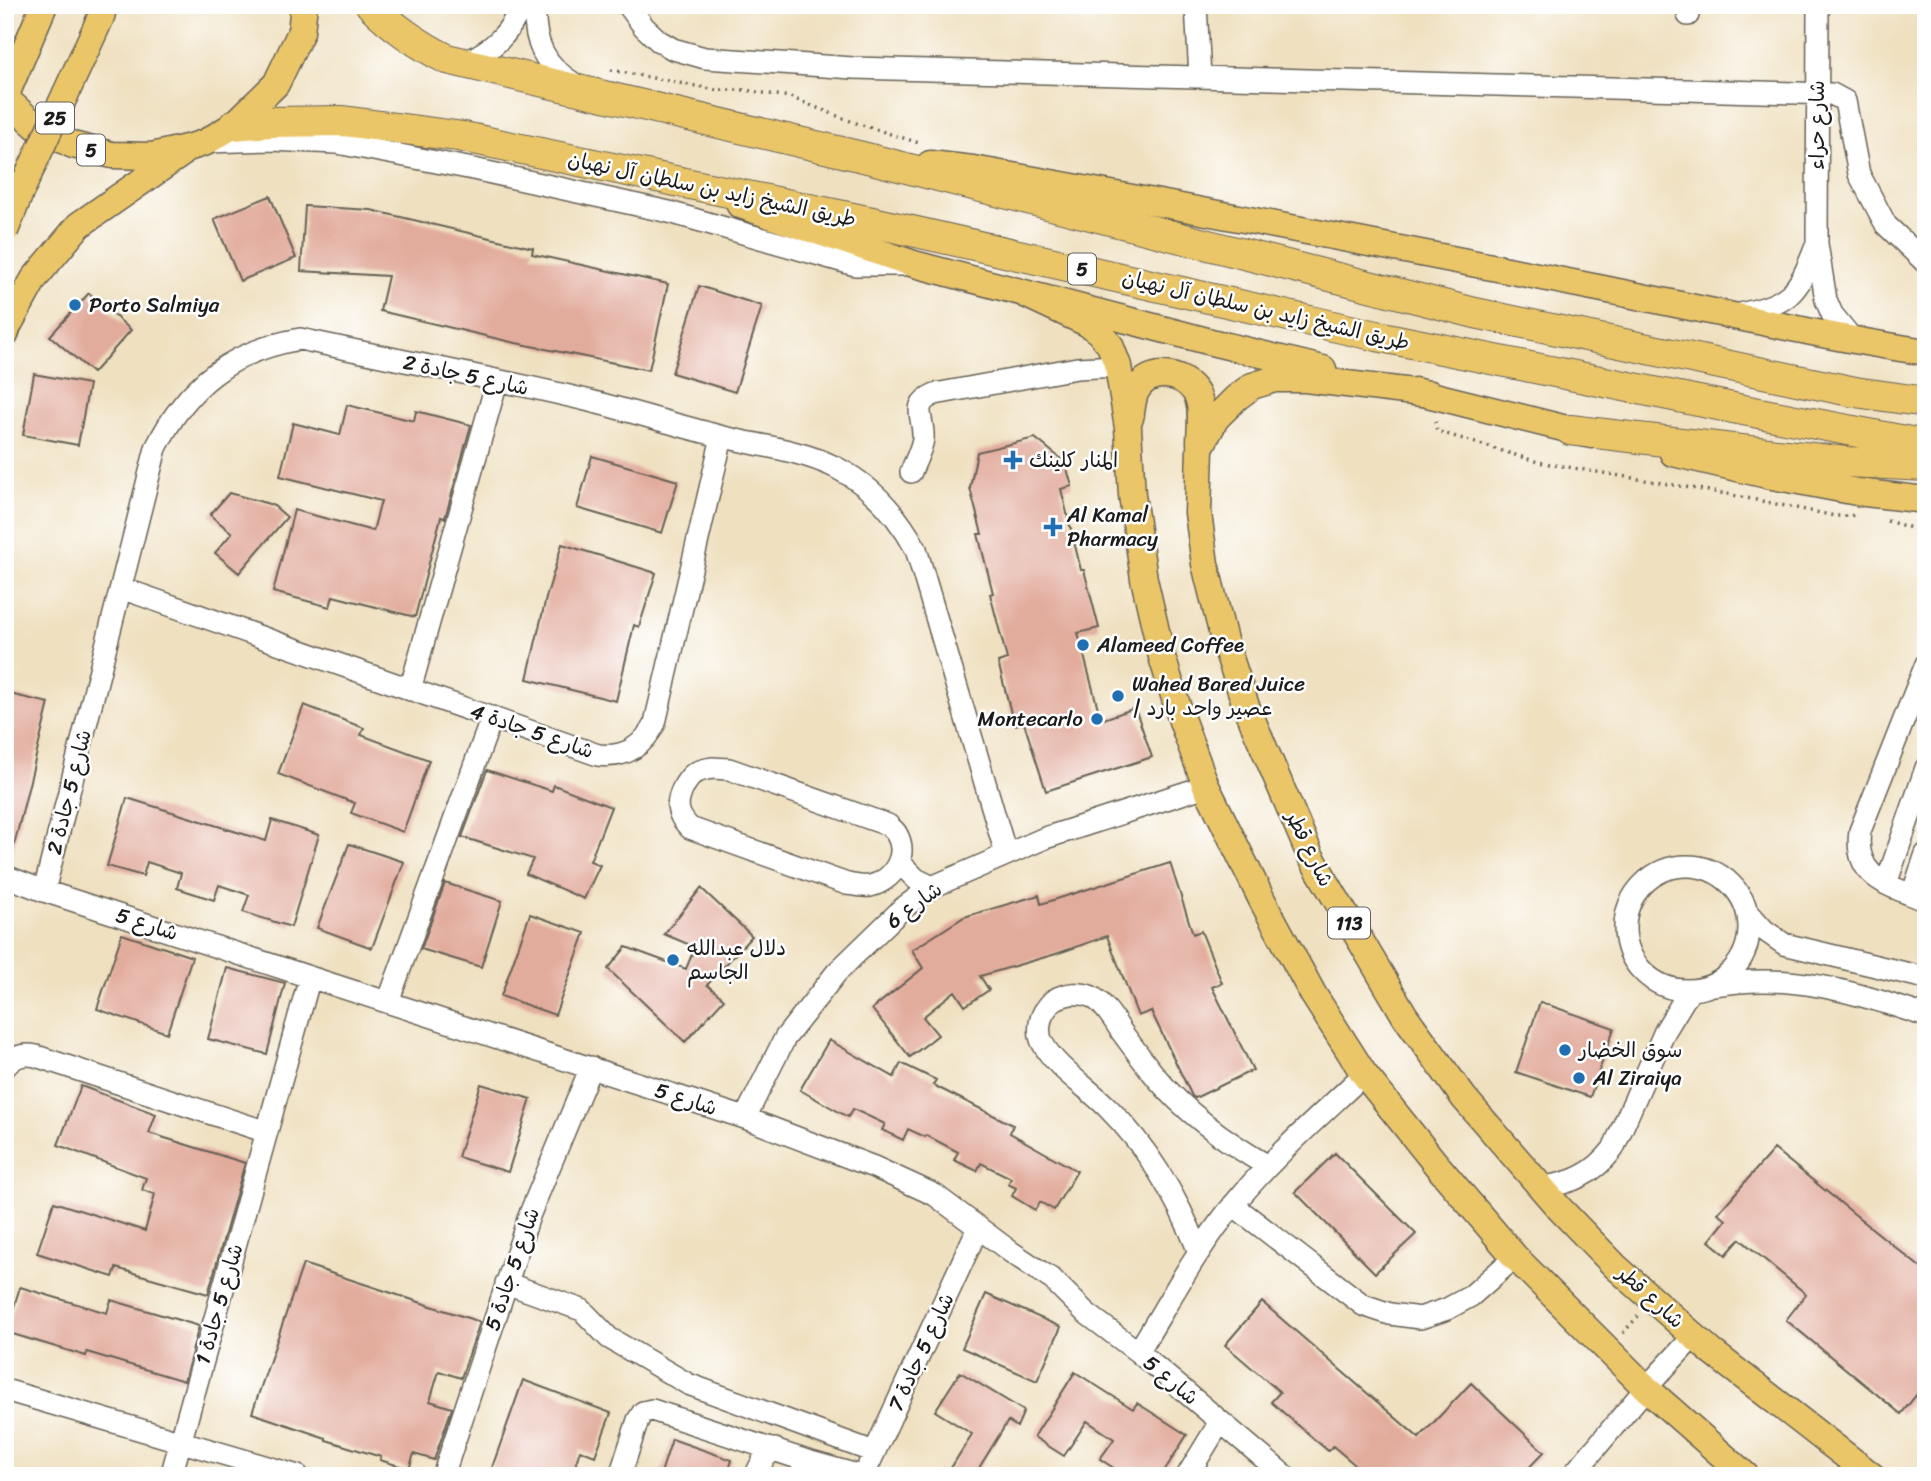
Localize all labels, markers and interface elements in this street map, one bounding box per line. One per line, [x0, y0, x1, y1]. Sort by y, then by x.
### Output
street label: شارع حراء [1798, 80, 1836, 170]
road number: 25 [36, 102, 74, 134]
road number: 5 [77, 134, 105, 166]
street label: طريق الشيخ زايد بن سلطان آل نهيان [564, 140, 860, 238]
road number: 5 [1068, 254, 1096, 284]
street label: طريق الشيخ زايد بن سلطان آل نهيان [1118, 258, 1414, 362]
place label: Porto Salmiya [89, 286, 220, 324]
marker: Porto Salmiya [67, 297, 83, 313]
street label: شارع 5 جادة 2 [400, 343, 532, 407]
place label: المنار كلينك [1029, 441, 1118, 479]
marker: المنار كلينك [1003, 450, 1023, 470]
place label: Al Kamal Pharmacy [1066, 496, 1158, 558]
marker: Al Kamal Pharmacy [1045, 519, 1061, 535]
place label: Alameed Coffee [1096, 626, 1244, 664]
marker: Alameed Coffee [1075, 637, 1091, 653]
place label: Wahed Bared Juice | عصير واحد بارد [1132, 665, 1305, 727]
marker: Wahed Bared Juice | عصير واحد بارد [1110, 688, 1126, 704]
street label: شارع 5 جادة 4 [465, 692, 599, 770]
place label: Montecarlo [978, 700, 1083, 738]
marker: Montecarlo [1089, 711, 1105, 727]
street label: شارع 5 جادة 2 [35, 725, 103, 859]
street label: شارع قطر [1274, 803, 1345, 894]
street label: شارع 6 [877, 871, 951, 939]
street label: شارع 5 [111, 896, 183, 952]
road number: 113 [1328, 908, 1370, 939]
place label: دلال عبدالله الجاسم [687, 929, 786, 991]
marker: دلال عبدالله الجاسم [665, 952, 681, 968]
place label: سوق الخضار [1577, 1031, 1682, 1069]
marker: سوق الخضار [1557, 1042, 1573, 1058]
place label: Al Ziraiya [1592, 1059, 1682, 1097]
marker: Al Ziraiya [1571, 1070, 1587, 1086]
street label: شارع 5 [650, 1071, 722, 1127]
street label: شارع 5 جادة 5 [473, 1202, 551, 1336]
street label: شارع 5 جادة 1 [184, 1239, 254, 1369]
street label: شارع قطر [1607, 1254, 1694, 1338]
street label: شارع 5 جادة 7 [877, 1286, 965, 1418]
street label: شارع 5 [1134, 1345, 1208, 1415]

